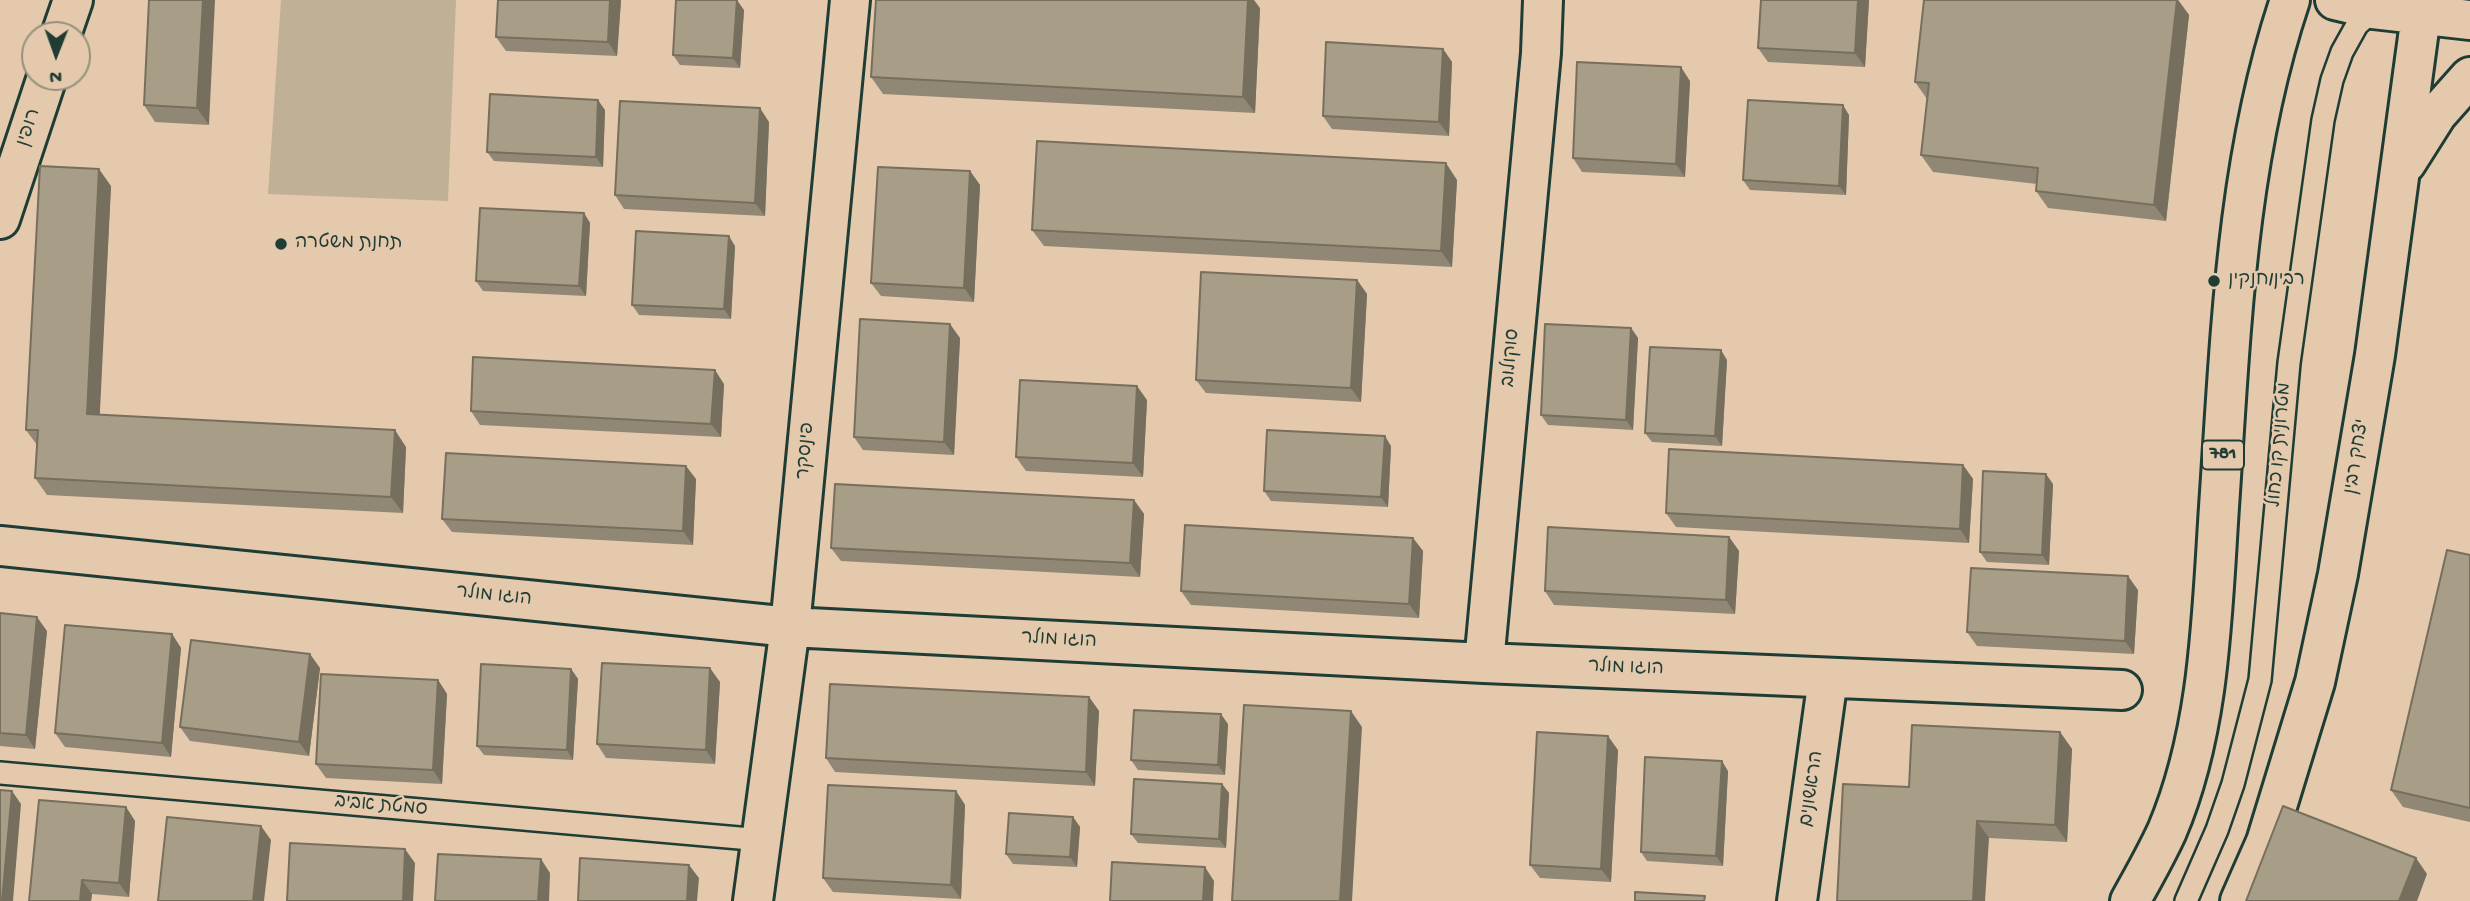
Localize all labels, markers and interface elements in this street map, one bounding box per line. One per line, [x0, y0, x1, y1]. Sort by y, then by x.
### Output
north arrow [21, 21, 91, 91]
text: N [49, 64, 62, 87]
street label: רופין [13, 106, 47, 150]
place label: תחנת משטרה [295, 233, 402, 255]
marker: תחנת משטרה [273, 236, 289, 252]
place label: רבין/חנקין [2228, 270, 2305, 292]
marker: רבין/חנקין [2206, 273, 2222, 289]
street label: סוקולוב [1498, 328, 1526, 388]
street label: מטרונית קו כחול [2264, 382, 2298, 508]
street label: יצחק רבין [2341, 418, 2375, 496]
street label: פינסקר [793, 422, 821, 480]
road number: 781 [2202, 440, 2244, 470]
street label: הוגו מולר [455, 582, 533, 612]
street label: הוגו מולר [1021, 628, 1097, 654]
street label: הוגו מולר [1588, 656, 1664, 682]
street label: הראשונים [1796, 749, 1830, 829]
street label: סמטת אביב [334, 792, 428, 822]

